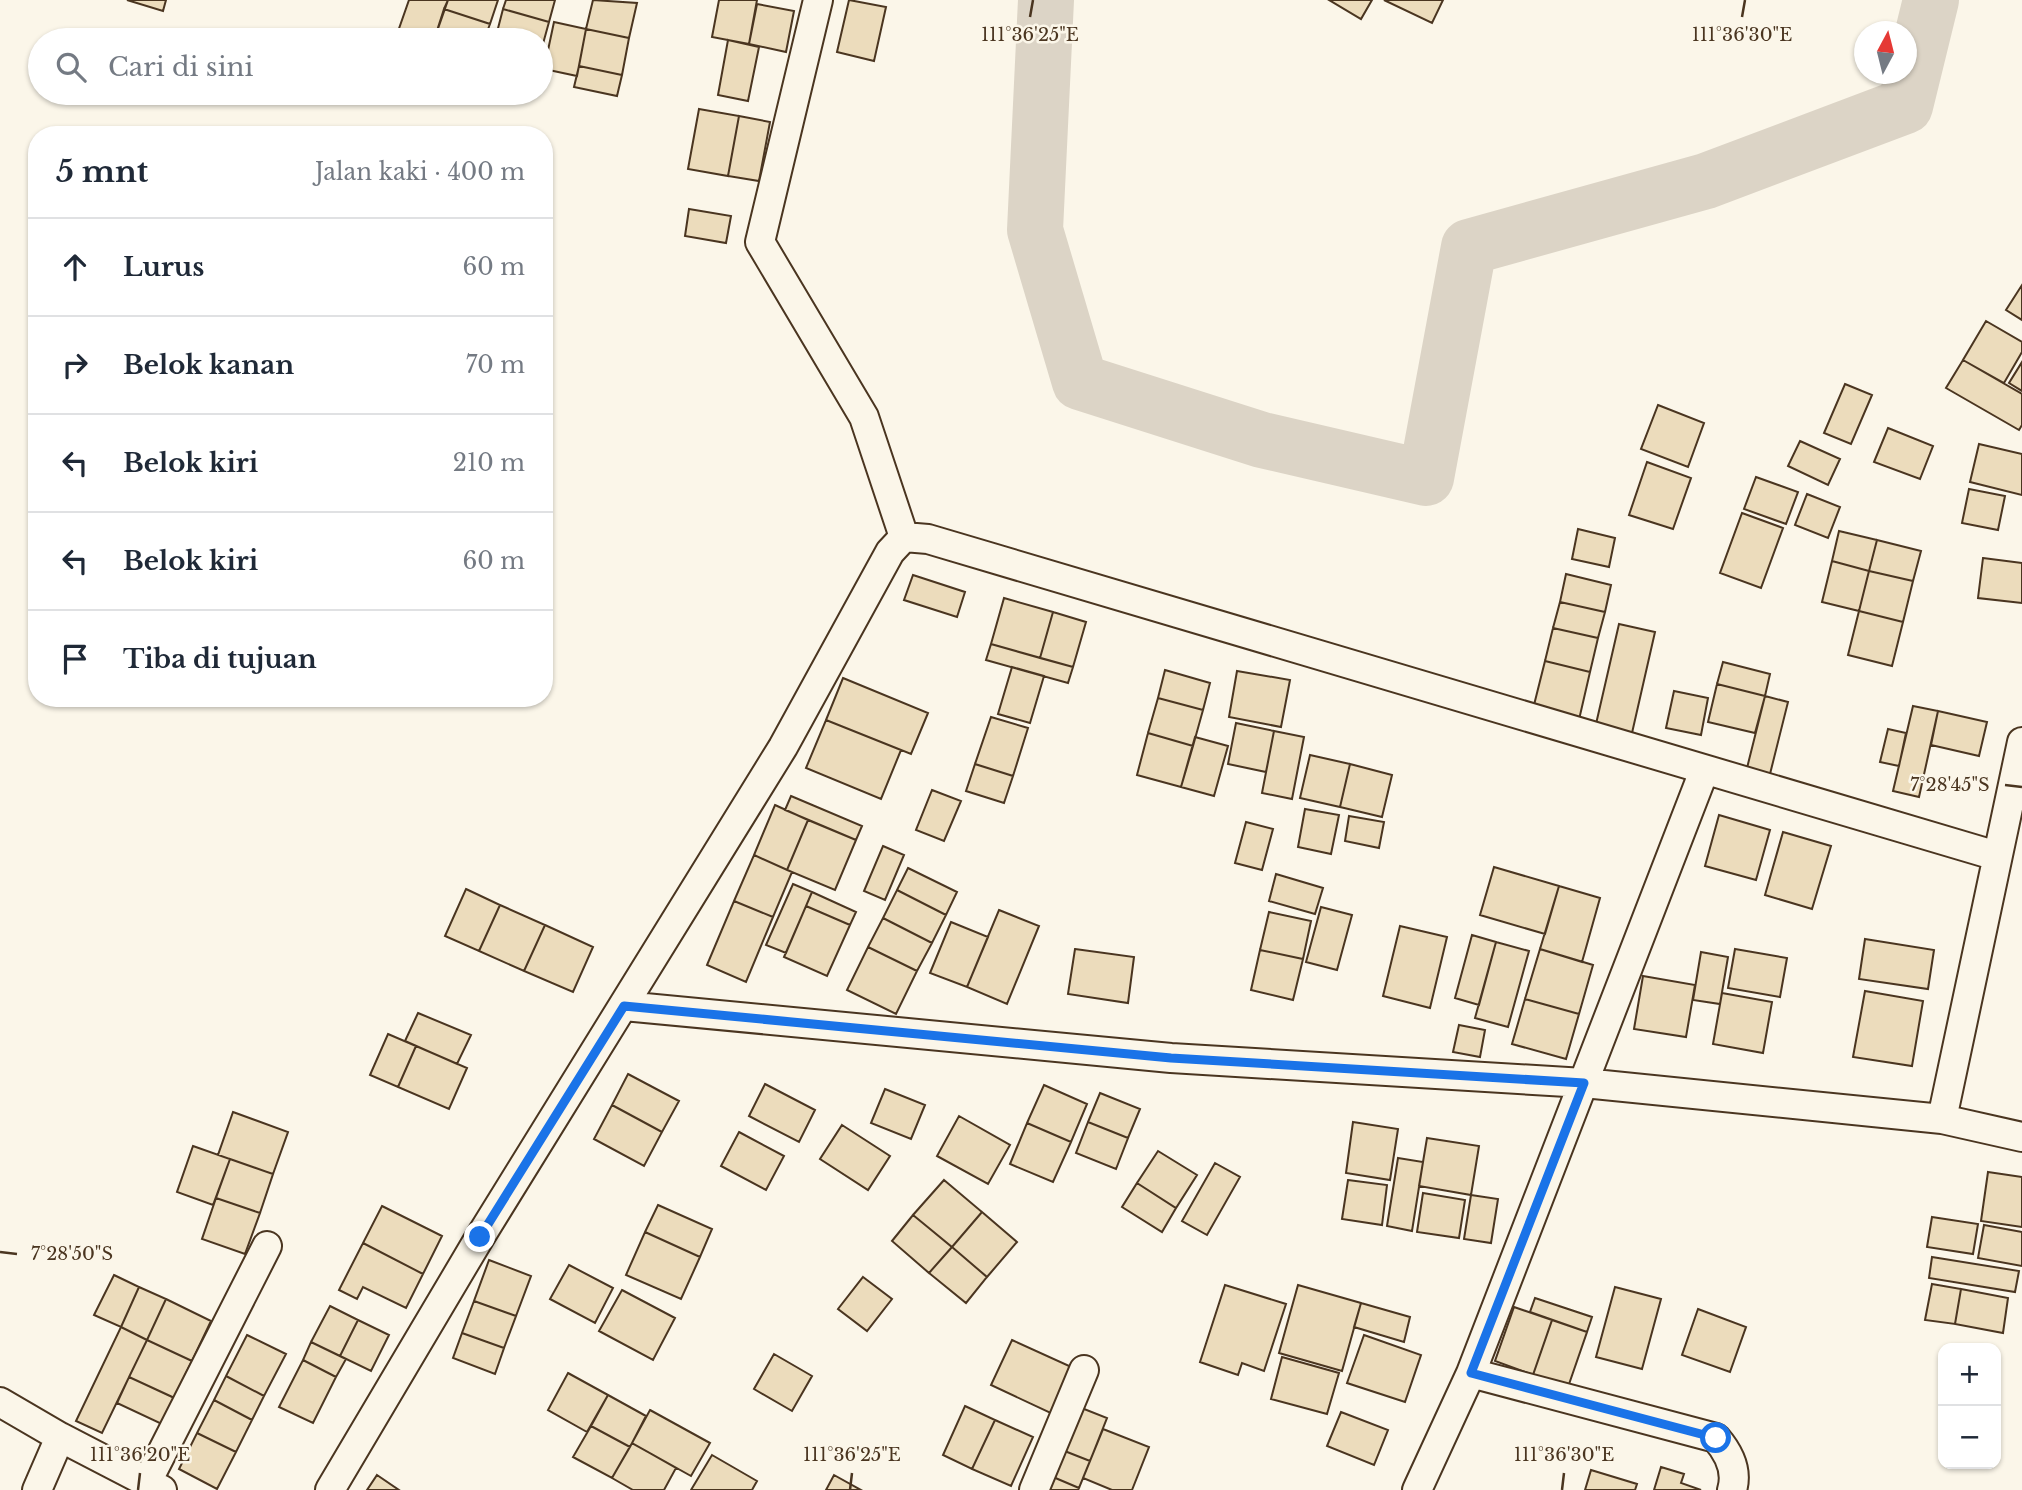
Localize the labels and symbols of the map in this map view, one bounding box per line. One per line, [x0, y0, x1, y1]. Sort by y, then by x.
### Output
north arrow [1854, 21, 1917, 84]
text: 111°36'25"E [981, 24, 1079, 46]
text: 111°36'30"E [1692, 24, 1792, 46]
text: 7°28'45"S [1910, 774, 1990, 796]
route end [464, 1221, 495, 1252]
text: 7°28'50"S [31, 1243, 113, 1265]
route start [1700, 1422, 1731, 1453]
text: 111°36'20"E [90, 1444, 190, 1466]
text: 111°36'25"E [803, 1444, 901, 1466]
text: 111°36'30"E [1514, 1444, 1614, 1466]

